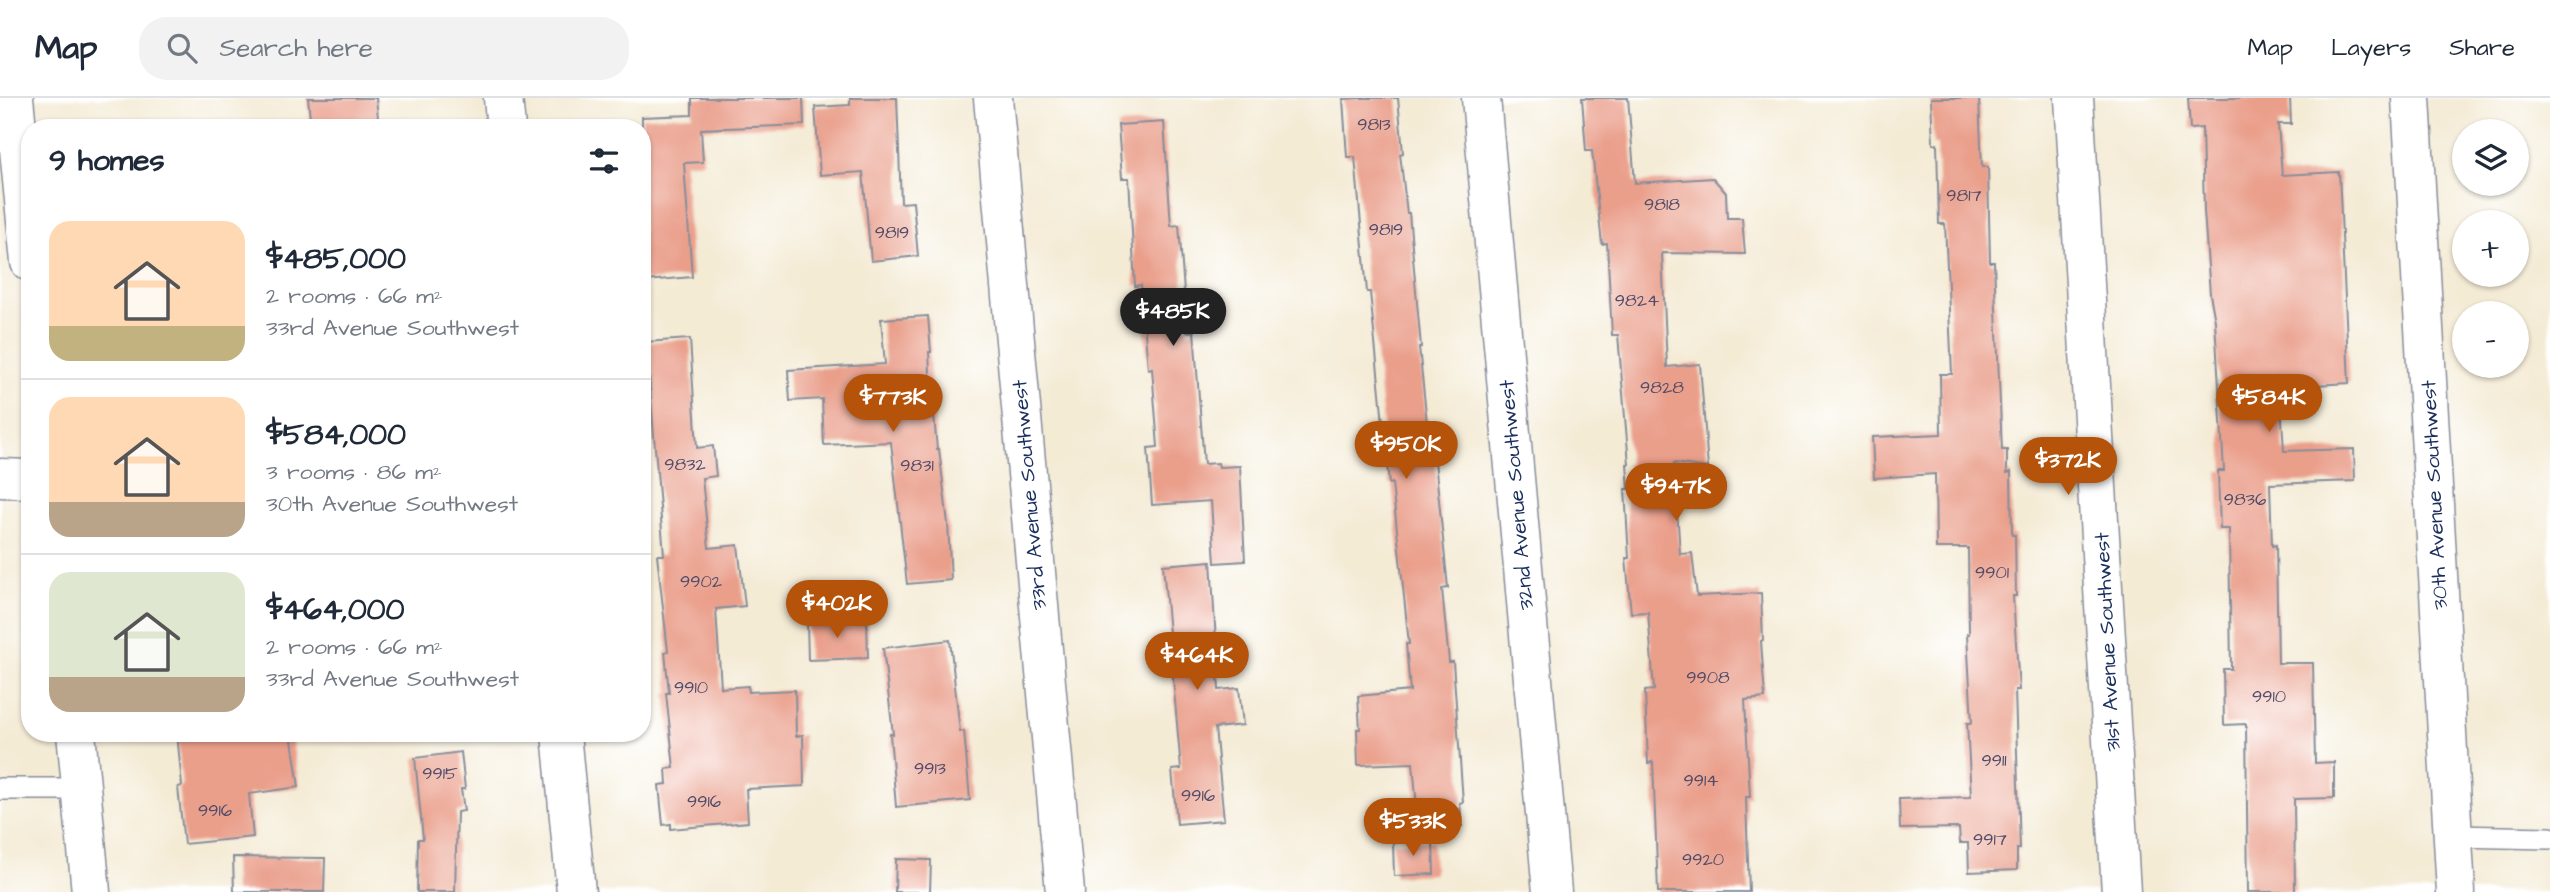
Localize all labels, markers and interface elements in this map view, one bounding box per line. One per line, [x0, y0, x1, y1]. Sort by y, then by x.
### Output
search box [139, 17, 629, 80]
text: Map [35, 25, 97, 71]
icon: search [163, 29, 201, 67]
text: Search here [219, 30, 373, 66]
text: Map [2248, 31, 2293, 65]
text: Layers [2331, 31, 2411, 65]
text: Share [2449, 31, 2515, 65]
house number: 9813 [1357, 112, 1391, 137]
map controls [2452, 119, 2529, 378]
button: layers [2452, 119, 2529, 196]
text: 9 homes [49, 140, 164, 182]
icon: filters [585, 142, 623, 180]
house number: 9817 [1946, 183, 1982, 208]
house number: 9818 [1644, 192, 1680, 217]
button: + [2452, 210, 2529, 287]
house number: 9819 [1369, 217, 1403, 242]
house number: 9819 [875, 220, 909, 245]
text: $485,000 [266, 238, 406, 280]
icon: home [105, 249, 189, 333]
text: 2 rooms · 66 m² [266, 280, 443, 312]
pin: $485K [1124, 288, 1222, 348]
house number: 9824 [1615, 288, 1659, 313]
text: $485K [1136, 295, 1210, 327]
button: − [2452, 301, 2529, 378]
text: 33rd Avenue Southwest [266, 312, 519, 344]
pin: $773K [844, 374, 942, 434]
pin: $584K [2220, 374, 2318, 434]
house number: 9828 [1640, 375, 1684, 400]
street label: 33rd Avenue Southwest [1005, 378, 1054, 611]
street label: 32nd Avenue Southwest [1492, 378, 1541, 611]
street label: 30th Avenue Southwest [2414, 379, 2455, 611]
text: $773K [860, 381, 926, 413]
text: $584K [2232, 381, 2306, 413]
text: $584,000 [266, 414, 406, 456]
pin: $950K [1357, 422, 1455, 481]
icon: home [105, 425, 189, 509]
text: $950K [1371, 428, 1441, 460]
pin: $372K [2019, 438, 2117, 497]
text: $372K [2035, 444, 2101, 476]
house number: 9832 [664, 452, 706, 477]
house number: 9831 [900, 453, 934, 478]
text: 3 rooms · 86 m² [266, 456, 442, 488]
pin: $947K [1627, 464, 1725, 523]
text: $947K [1641, 470, 1711, 502]
house number: 9836 [2224, 487, 2266, 512]
text: 30th Avenue Southwest [266, 488, 518, 520]
street label: 31st Avenue Southwest [2087, 531, 2128, 752]
house number: 9901 [1975, 560, 2009, 585]
house number: 9902 [680, 569, 723, 594]
pin: $402K [788, 580, 886, 640]
text: $402K [802, 587, 872, 619]
text: $464,000 [266, 589, 404, 631]
icon: home [105, 600, 189, 684]
text: 2 rooms · 66 m² [266, 631, 443, 663]
pin: $464K [1148, 632, 1246, 692]
text: $464K [1161, 639, 1233, 671]
text: 33rd Avenue Southwest [266, 663, 519, 695]
house number: 9908 [1686, 665, 1730, 690]
house number: 9910 [674, 675, 708, 700]
house number: 9910 [2252, 684, 2286, 709]
house number: 9911 [1981, 748, 2007, 773]
house number: 9913 [914, 756, 946, 781]
house number: 9915 [422, 761, 458, 786]
house number: 9914 [1683, 768, 1719, 793]
house number: 9916 [1181, 783, 1215, 808]
house number: 9916 [687, 789, 721, 814]
house number: 9916 [198, 798, 232, 823]
pin: $533K [1364, 798, 1462, 858]
text: $533K [1380, 805, 1446, 837]
house number: 9917 [1973, 827, 2007, 852]
house number: 9920 [1682, 847, 1724, 872]

